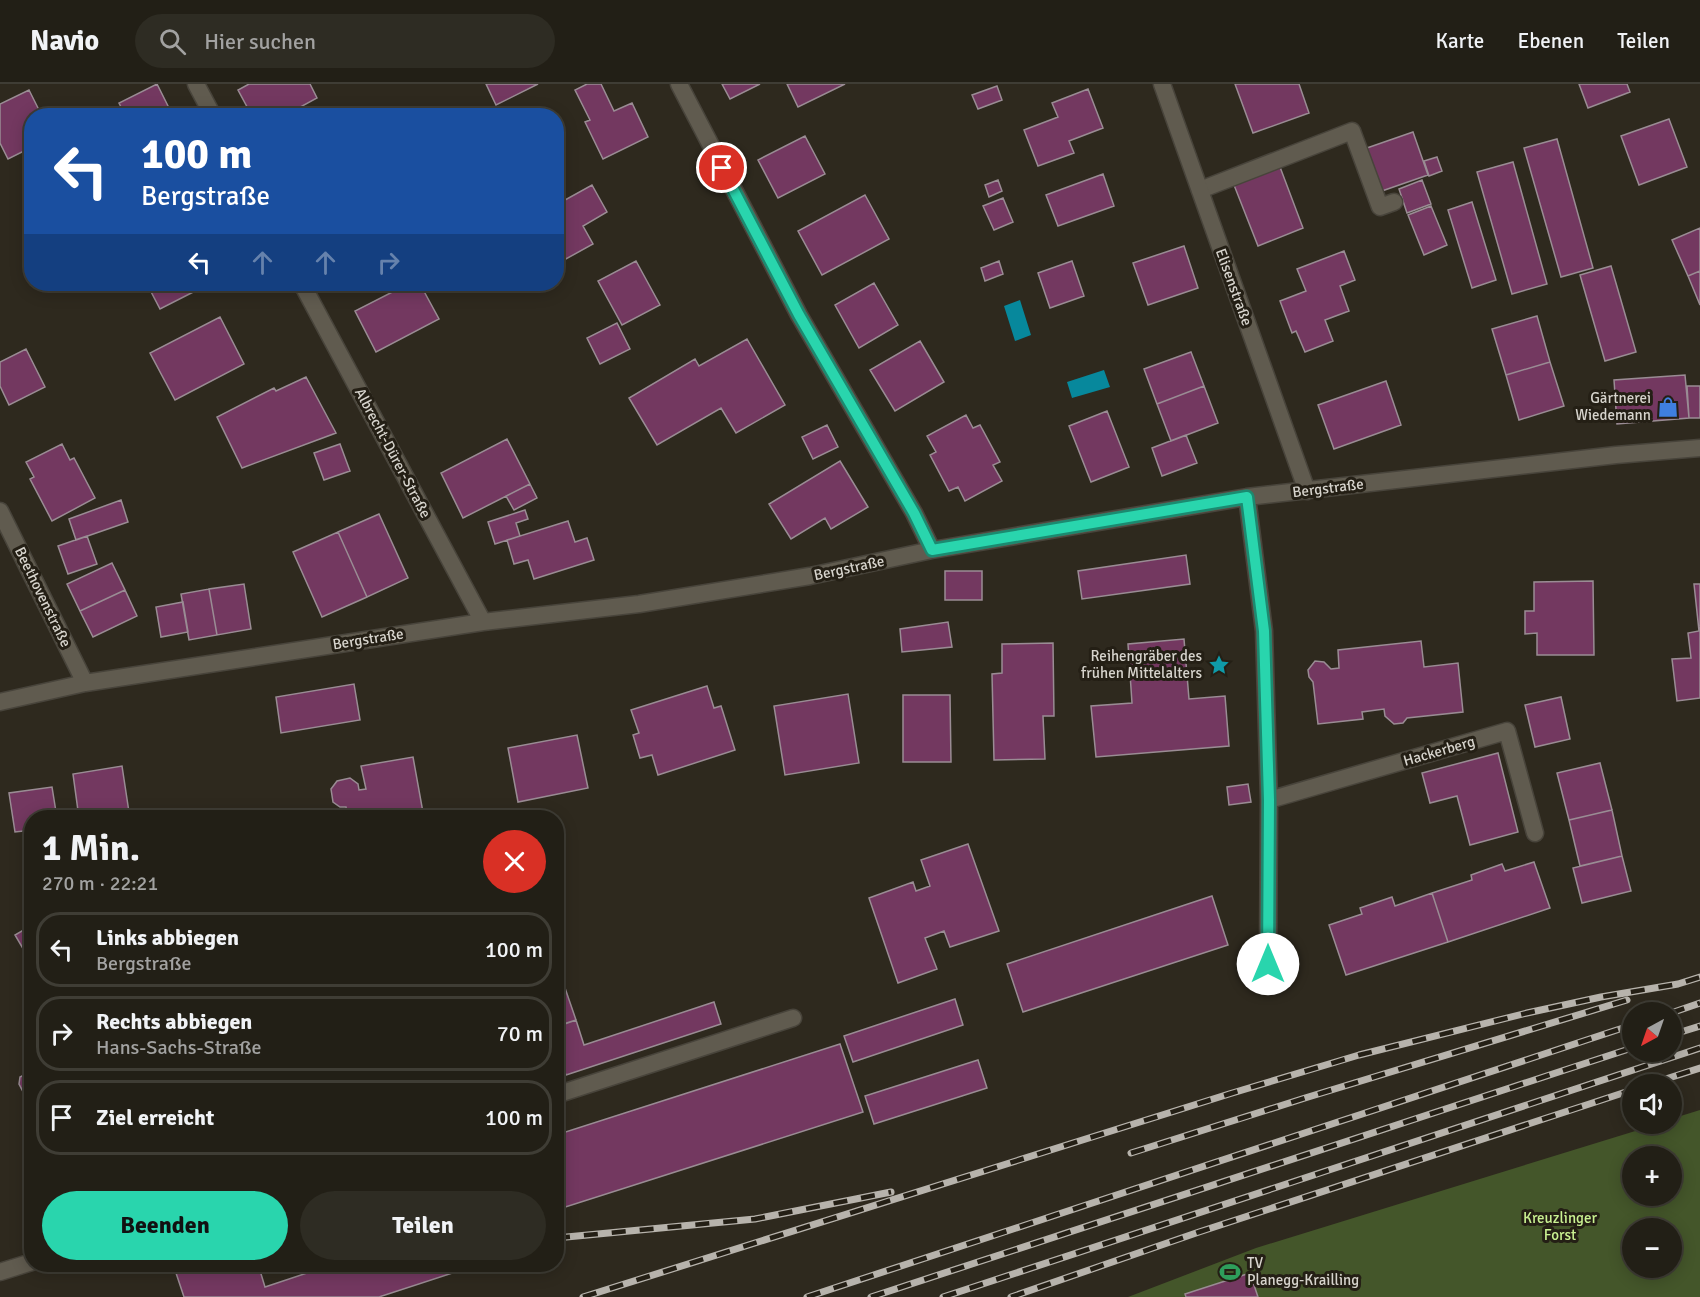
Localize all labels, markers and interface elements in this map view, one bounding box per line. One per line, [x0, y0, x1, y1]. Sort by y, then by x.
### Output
search box [135, 14, 555, 68]
text: Navio [30, 24, 99, 58]
icon: search [156, 25, 189, 58]
text: Hier suchen [204, 28, 316, 55]
text: Karte [1435, 28, 1484, 54]
text: Ebenen [1517, 28, 1584, 54]
text: Teilen [1617, 28, 1670, 54]
text: 100 m [141, 129, 252, 180]
icon: left [42, 132, 120, 210]
pin [696, 142, 747, 193]
icon: arrive [705, 151, 738, 184]
text: Bergstraße [141, 180, 270, 213]
icon: left [183, 246, 216, 279]
icon: ahead [246, 246, 279, 279]
icon: ahead [309, 246, 342, 279]
icon: right [372, 246, 405, 279]
street label: Elisenstraße [1212, 246, 1256, 328]
street label: Albrecht-Dürer-Straße [351, 385, 435, 521]
place label: Gärtnerei Wiedemann [1575, 389, 1651, 424]
shop icon: Gärtnerei Wiedemann [1656, 395, 1680, 419]
street label: Bergstraße [1291, 475, 1365, 501]
street label: Beethovenstraße [11, 544, 75, 650]
street label: Bergstraße [812, 552, 886, 584]
street label: Bergstraße [331, 625, 405, 653]
place label: Reihengräber des frühen Mittelalters [1081, 647, 1202, 682]
place icon: Reihengräber des frühen Mittelalters [1207, 653, 1231, 677]
street label: Hackerberg [1401, 732, 1477, 770]
text: 1 Min. [42, 826, 140, 871]
button: close [483, 830, 546, 893]
text: 270 m · 22:21 [42, 871, 158, 896]
text: Links abbiegen [96, 924, 239, 951]
position arrow [1236, 932, 1300, 996]
icon: left [45, 933, 78, 966]
text: 100 m [485, 936, 543, 963]
text: Bergstraße [96, 951, 192, 976]
north arrow [1622, 1002, 1682, 1062]
map controls [1622, 1002, 1682, 1278]
text: Rechts abbiegen [96, 1008, 252, 1035]
icon: right [45, 1017, 78, 1050]
text: 70 m [497, 1020, 543, 1047]
text: Hans-Sachs-Straße [96, 1035, 262, 1060]
button: sound [1622, 1074, 1682, 1134]
icon: arrive [45, 1101, 78, 1134]
text: Ziel erreicht [96, 1104, 214, 1131]
text: 100 m [485, 1104, 543, 1131]
button: + [1622, 1146, 1682, 1206]
button: Beenden [42, 1191, 288, 1260]
button: Teilen [300, 1191, 546, 1260]
park label: Kreuzlinger Forst [1523, 1209, 1598, 1244]
button: − [1622, 1218, 1682, 1278]
place label: TV Planegg-Krailling [1247, 1254, 1359, 1289]
sports icon: TV Planegg-Krailling [1218, 1260, 1242, 1284]

